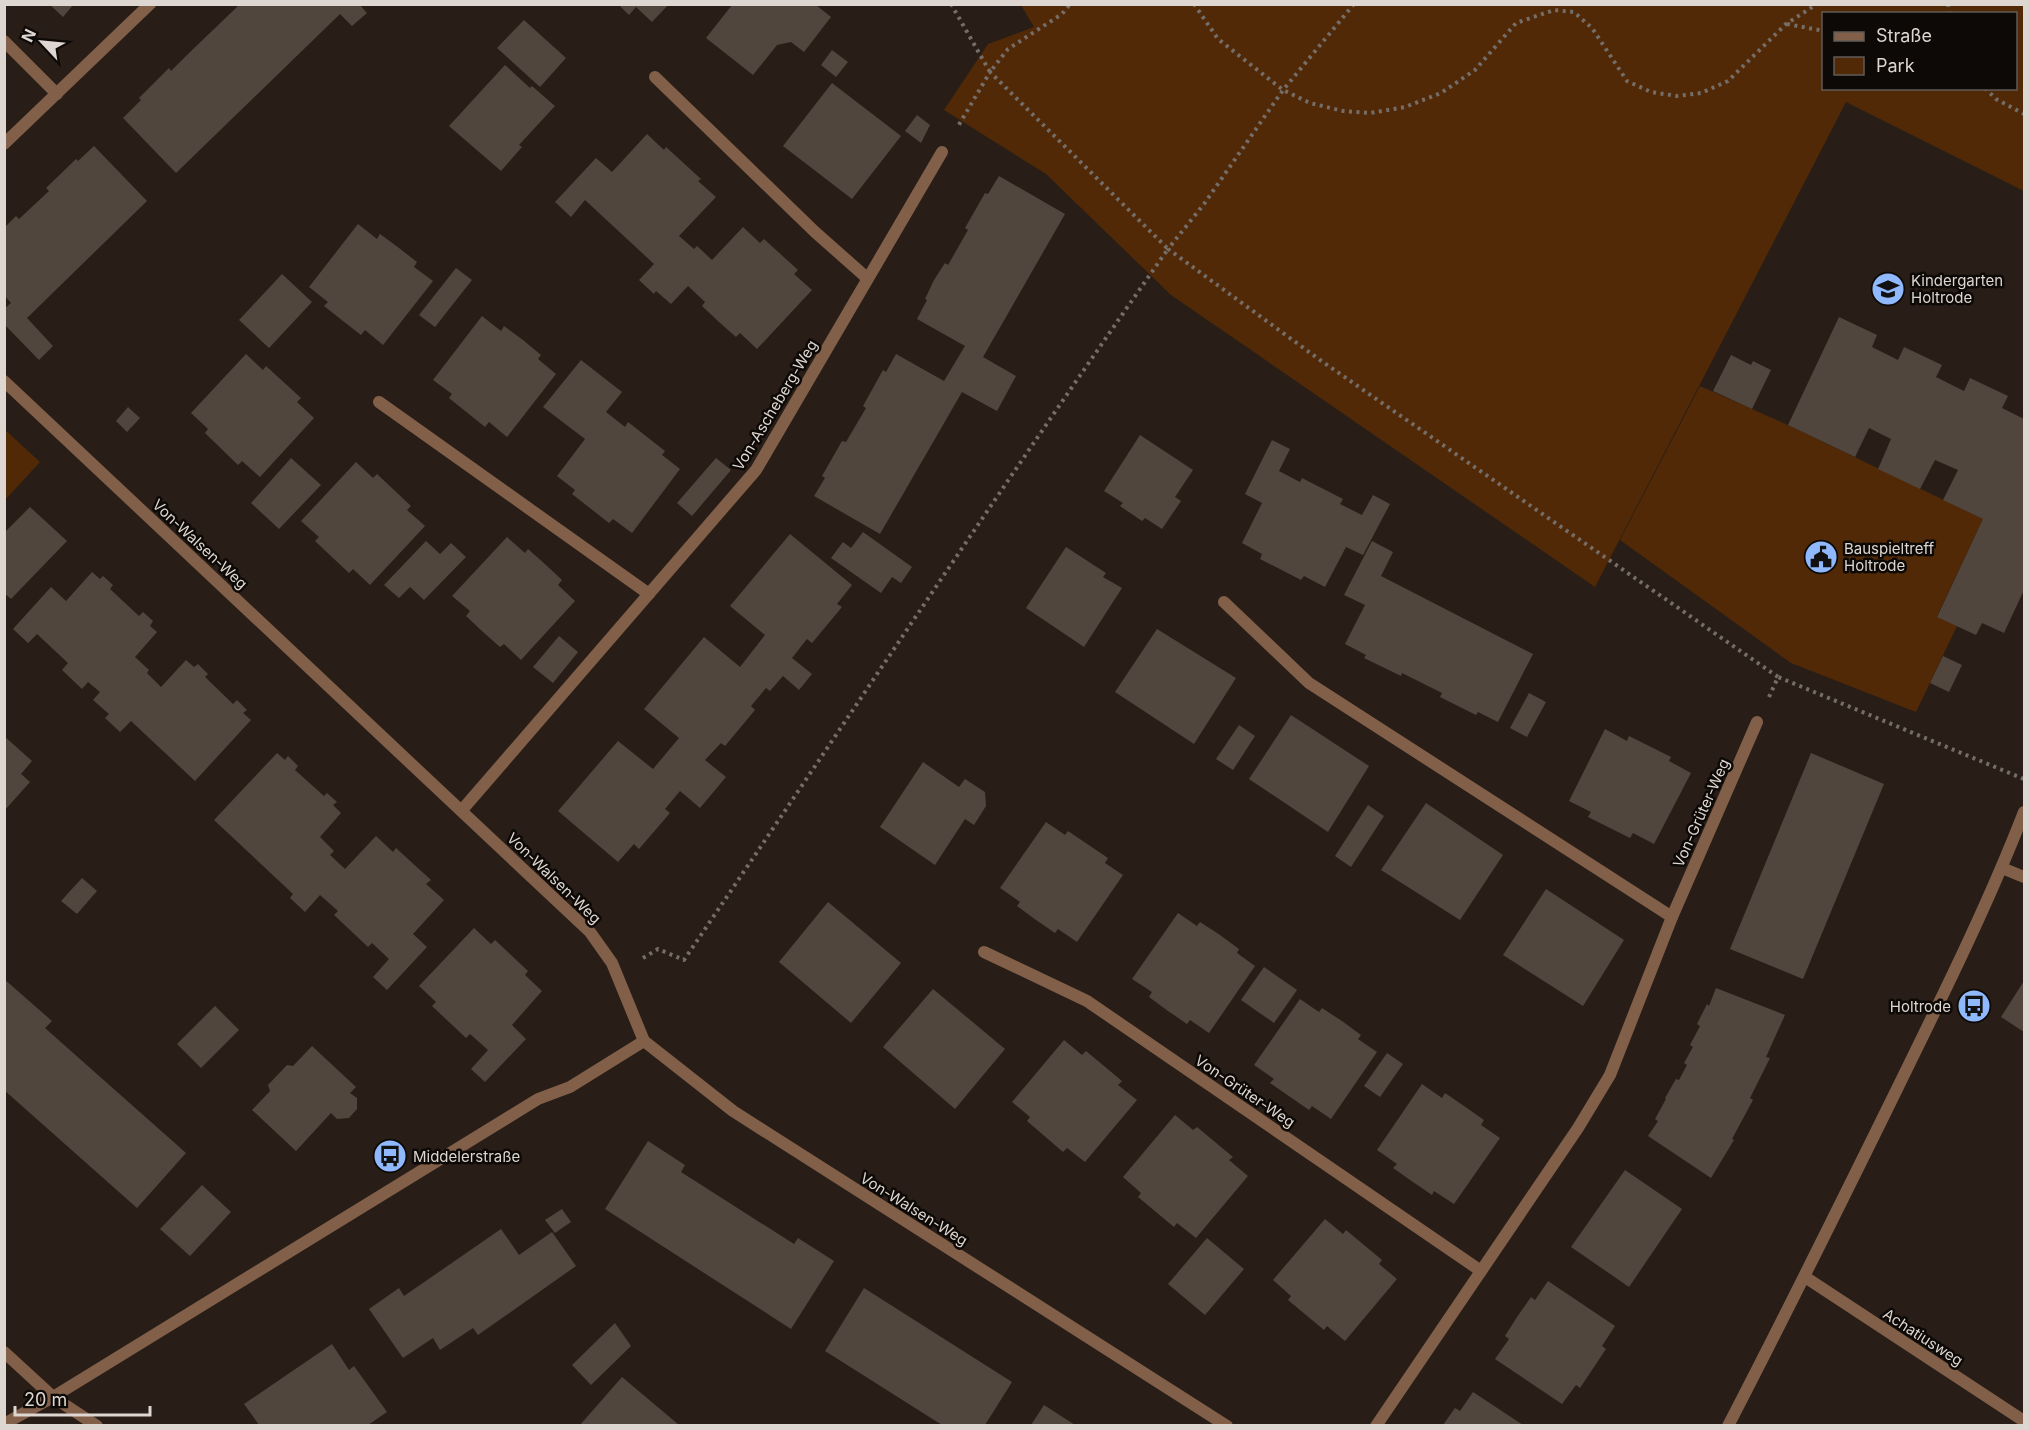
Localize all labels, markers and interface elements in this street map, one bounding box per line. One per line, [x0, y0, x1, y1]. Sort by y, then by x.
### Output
north arrow [12, 12, 72, 72]
legend [1822, 12, 2017, 90]
text: Straße [1876, 25, 1932, 46]
text: N [17, 26, 40, 45]
text: Park [1876, 55, 1915, 76]
school or university icon: Kindergarten Holtrode [1870, 271, 1906, 307]
place label: Kindergarten Holtrode [1911, 271, 2003, 307]
street label: Von-Ascheberg-Weg [729, 336, 821, 474]
street label: Von-Walsen-Weg [148, 495, 252, 593]
public building icon: Bauspieltreff Holtrode [1803, 539, 1839, 575]
place label: Bauspieltreff Holtrode [1844, 539, 1934, 575]
street label: Von-Grüter-Weg [1669, 756, 1733, 870]
street label: Von-Walsen-Weg [503, 828, 605, 928]
bus stop icon: Holtrode [1956, 988, 1992, 1024]
place label: Holtrode [1890, 997, 1951, 1016]
street label: Von-Grüter-Weg [1191, 1050, 1299, 1132]
bus stop icon: Middelerstraße [372, 1138, 408, 1174]
place label: Middelerstraße [413, 1147, 520, 1166]
street label: Von-Walsen-Weg [857, 1168, 971, 1250]
street label: Achatiusweg [1879, 1304, 1967, 1370]
scale bar [15, 1379, 150, 1417]
text: 20 m [24, 1389, 67, 1410]

